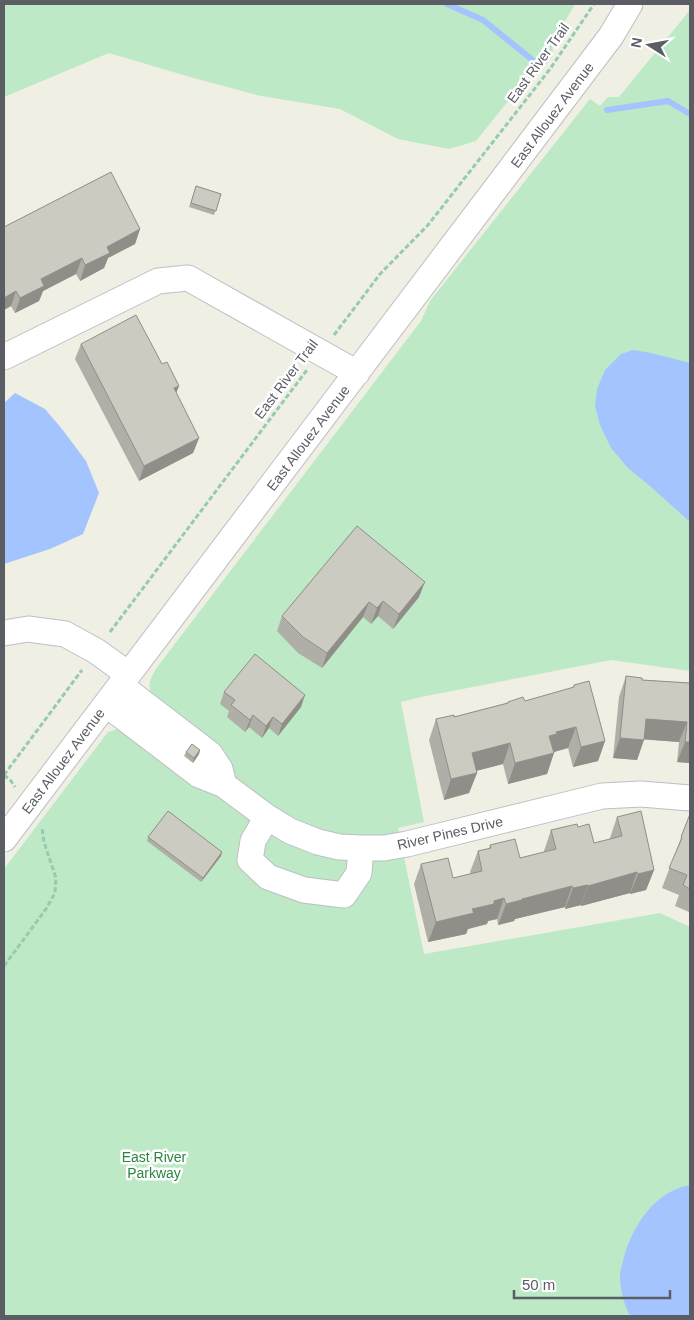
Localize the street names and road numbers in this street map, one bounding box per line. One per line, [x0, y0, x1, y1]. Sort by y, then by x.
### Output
street label: East River Trail [504, 20, 572, 106]
street label: East Allouez Avenue [507, 59, 597, 171]
street label: East River Trail [251, 336, 321, 422]
street label: East Allouez Avenue [263, 382, 353, 494]
street label: East Allouez Avenue [18, 705, 108, 817]
street label: River Pines Drive [396, 813, 505, 853]

